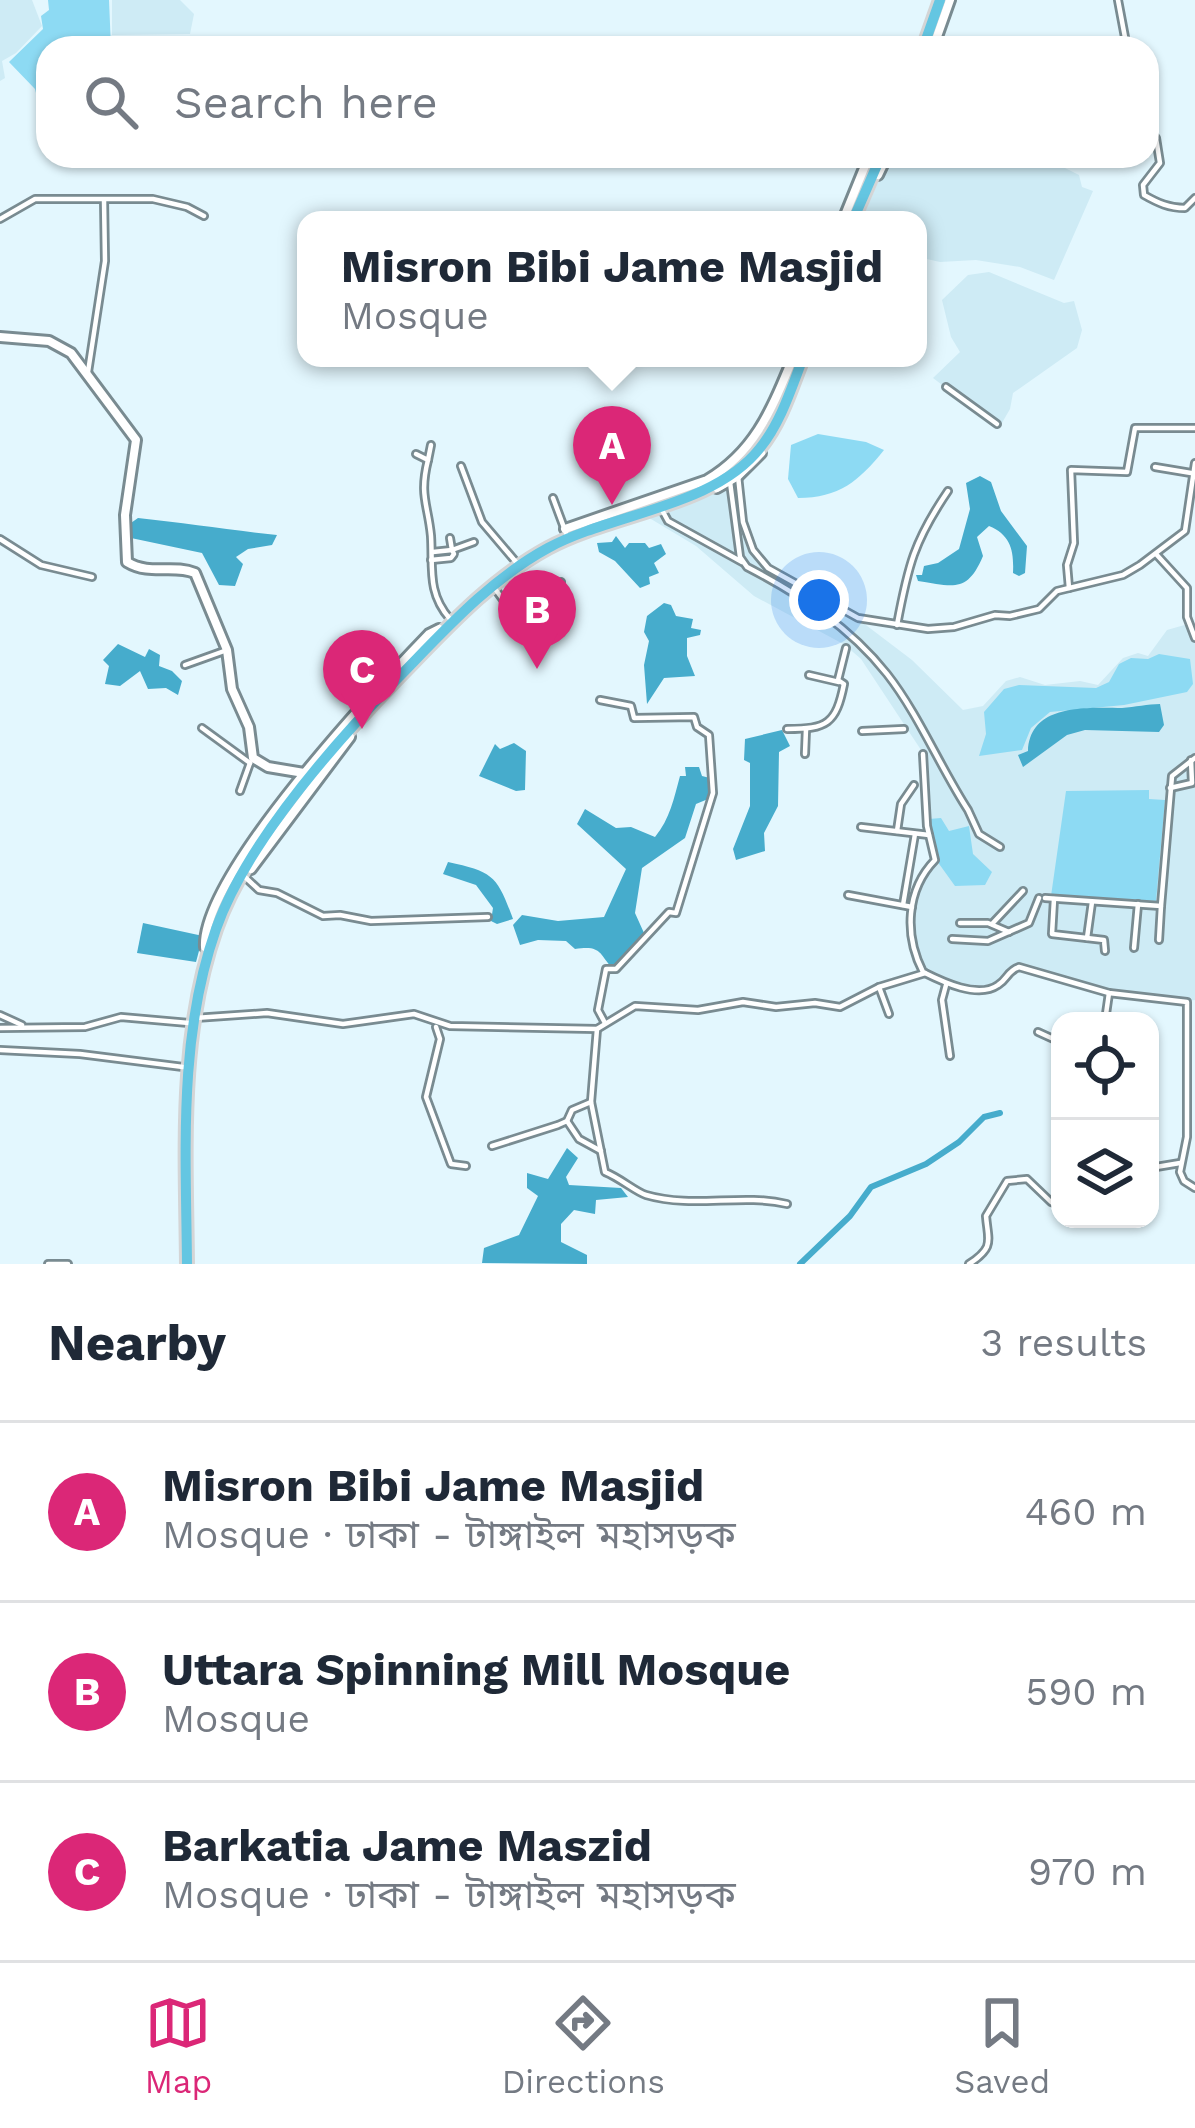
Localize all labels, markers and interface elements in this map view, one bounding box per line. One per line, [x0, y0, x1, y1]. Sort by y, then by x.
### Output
search box [36, 36, 1159, 168]
icon: search [78, 69, 144, 135]
text: Search here [174, 76, 438, 129]
popup [297, 211, 927, 367]
text: Misron Bibi Jame Masjid [341, 240, 883, 293]
text: Mosque [341, 293, 489, 338]
pin: A [573, 406, 651, 505]
pin: B [498, 570, 576, 669]
your location [789, 570, 849, 630]
pin: C [323, 630, 401, 729]
map controls [1051, 1012, 1159, 1228]
button: locate [1051, 1012, 1159, 1120]
button: layers [1051, 1120, 1159, 1228]
text: Nearby [48, 1313, 226, 1372]
text: 3 results [981, 1320, 1147, 1365]
text: Misron Bibi Jame Masjid [162, 1459, 704, 1512]
text: A [74, 1489, 100, 1534]
text: 460 m [1025, 1489, 1147, 1534]
text: Mosque · ঢাকা - টাঙ্গাইল মহাসড়ক [162, 1512, 736, 1557]
text: Uttara Spinning Mill Mosque [162, 1643, 790, 1696]
text: B [74, 1669, 100, 1714]
text: 590 m [1026, 1669, 1147, 1714]
text: Mosque [162, 1696, 310, 1741]
text: Barkatia Jame Maszid [162, 1819, 652, 1872]
text: C [74, 1849, 100, 1894]
text: 970 m [1028, 1849, 1147, 1894]
text: Mosque · ঢাকা - টাঙ্গাইল মহাসড়ক [162, 1872, 736, 1917]
tab: Map [145, 1990, 212, 2101]
tab: Directions [502, 1990, 665, 2101]
tab: Saved [954, 1990, 1050, 2101]

